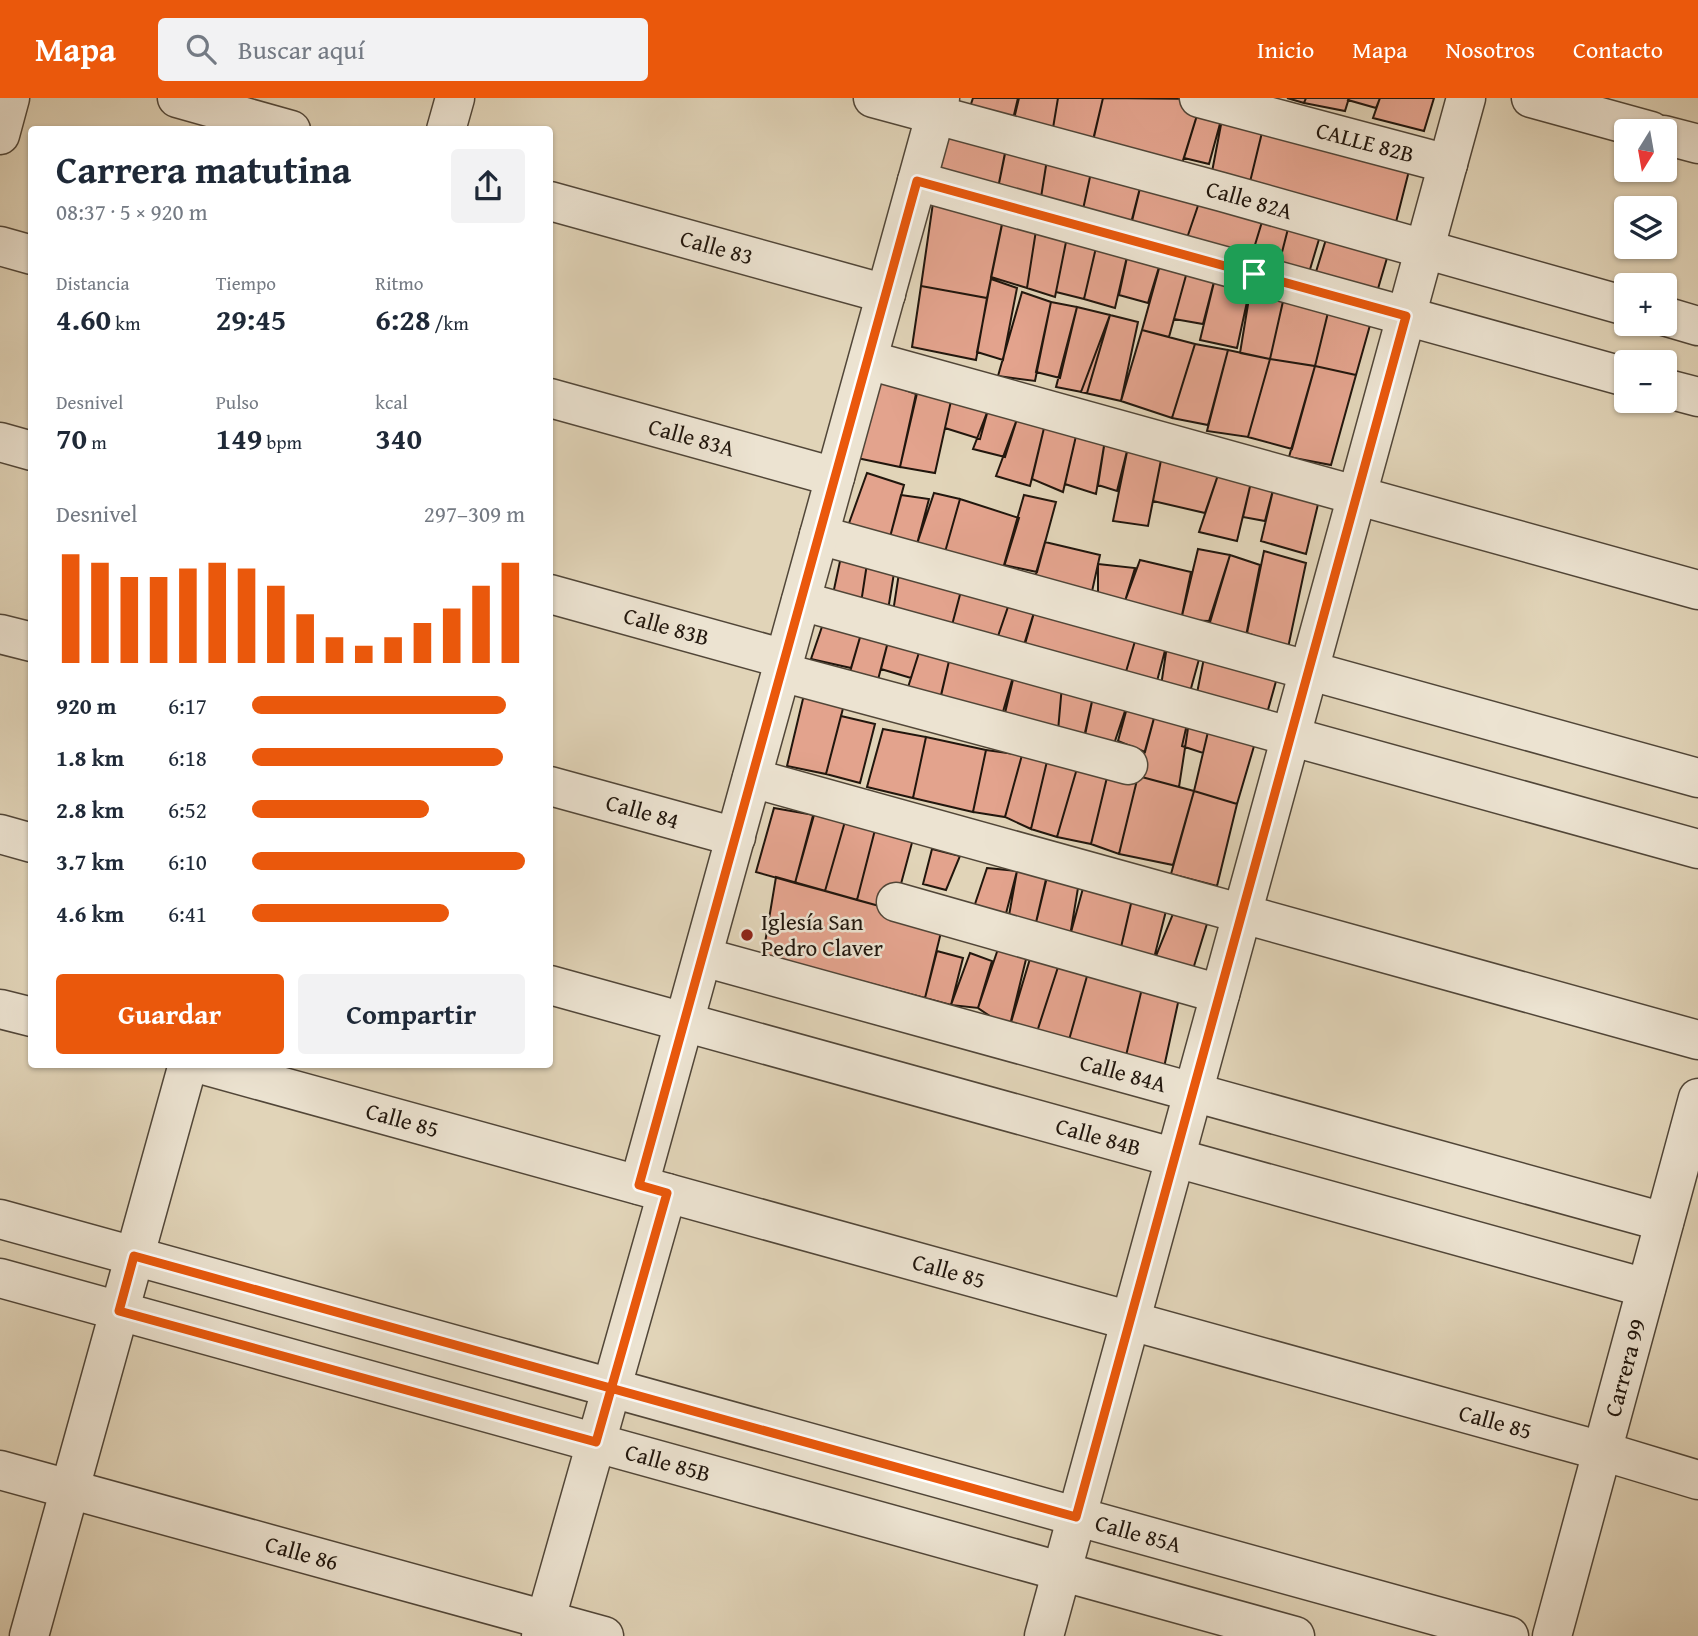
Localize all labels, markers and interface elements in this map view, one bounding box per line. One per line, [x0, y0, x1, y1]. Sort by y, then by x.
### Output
search box [158, 18, 648, 81]
text: Mapa [35, 25, 116, 73]
icon: search [182, 30, 220, 68]
text: Buscar aquí [238, 30, 365, 69]
text: Inicio [1257, 32, 1314, 67]
text: Mapa [1352, 32, 1408, 67]
text: Nosotros [1446, 32, 1535, 67]
text: Contacto [1573, 32, 1663, 67]
street label: CALLE 82B [1313, 113, 1418, 170]
north arrow [1614, 119, 1676, 182]
map controls [1614, 119, 1677, 413]
text: Carrera matutina [56, 141, 351, 197]
button: share [451, 149, 525, 223]
street label: Calle 82A [1203, 172, 1297, 227]
text: 08:37 · 5 × 920 m [56, 195, 208, 228]
button: layers [1614, 196, 1677, 259]
street label: Calle 83 [677, 221, 757, 272]
pin [1224, 244, 1284, 304]
icon: arrive [1235, 255, 1273, 293]
text: Distancia [56, 269, 130, 297]
text: Tiempo [216, 269, 276, 297]
text: Ritmo [375, 269, 424, 297]
button: + [1614, 273, 1677, 336]
text: 4.60 [56, 297, 111, 341]
text: 29:45 [216, 297, 286, 341]
text: 6:28 [375, 297, 430, 341]
text: km [111, 309, 140, 337]
text: /km [430, 309, 469, 337]
button: − [1614, 350, 1677, 413]
text: Desnivel [56, 388, 123, 416]
text: Pulso [216, 388, 259, 416]
text: kcal [375, 388, 408, 416]
street label: Calle 83A [645, 409, 739, 464]
text: 70 [56, 416, 87, 460]
text: 149 [216, 416, 262, 460]
text: 340 [375, 416, 422, 460]
text: m [87, 428, 107, 456]
text: bpm [262, 428, 302, 456]
text: Desnivel [56, 497, 137, 530]
text: 297–309 m [424, 497, 525, 530]
street label: Calle 83B [620, 598, 713, 653]
text: 920 m [56, 689, 117, 722]
text: 6:17 [168, 689, 207, 722]
text: 1.8 km [56, 741, 124, 774]
text: 6:18 [168, 741, 207, 774]
street label: Calle 84 [603, 785, 683, 837]
text: 2.8 km [56, 793, 124, 826]
text: 6:52 [168, 793, 207, 826]
text: 3.7 km [56, 845, 124, 878]
text: 6:10 [168, 845, 207, 878]
text: 4.6 km [56, 897, 124, 930]
text: 6:41 [168, 897, 207, 930]
place label: Iglesía San Pedro Claver [761, 905, 884, 964]
marker: Iglesía San Pedro Claver [739, 927, 755, 943]
button: Guardar [56, 974, 284, 1054]
button: Compartir [298, 974, 525, 1054]
street label: Calle 84A [1076, 1045, 1170, 1100]
street label: Calle 85 [362, 1094, 443, 1145]
street label: Calle 84B [1052, 1109, 1145, 1164]
street label: Calle 85 [909, 1244, 989, 1296]
street label: Carrera 99 [1595, 1315, 1653, 1420]
street label: Calle 85 [1455, 1395, 1536, 1447]
street label: Calle 85B [622, 1435, 715, 1490]
street label: Calle 85A [1092, 1505, 1185, 1561]
street label: Calle 86 [262, 1527, 342, 1578]

